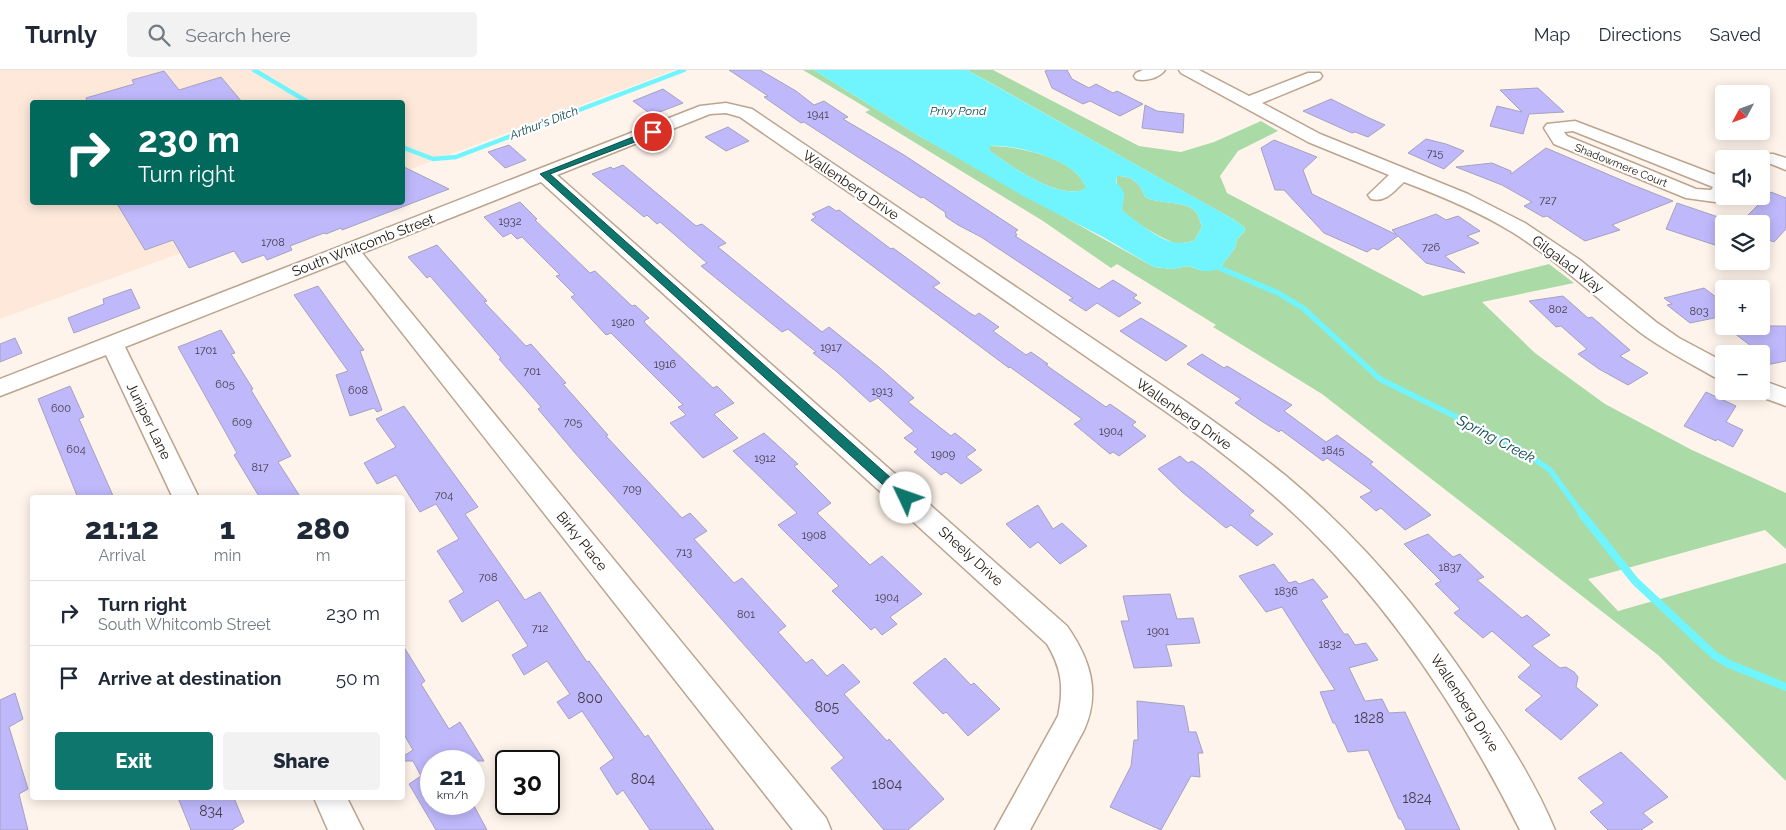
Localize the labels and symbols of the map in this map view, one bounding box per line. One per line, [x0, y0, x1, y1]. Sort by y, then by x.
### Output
north arrow [1715, 85, 1770, 140]
water label: Arthur's Ditch [507, 103, 580, 143]
water label: Privy Pond [930, 104, 987, 118]
house number: 1941 [807, 108, 829, 121]
pin [632, 111, 674, 153]
street label: Shadowmere Court [1573, 141, 1669, 190]
street label: Wallenberg Drive [800, 147, 902, 223]
house number: 715 [1427, 147, 1443, 160]
house number: 727 [1539, 194, 1557, 207]
street label: South Whitcomb Street [289, 210, 437, 280]
house number: 1932 [499, 215, 522, 228]
street label: Gilgalad Way [1529, 232, 1607, 296]
house number: 1708 [261, 236, 285, 249]
house number: 726 [1422, 241, 1440, 254]
house number: 802 [1549, 303, 1568, 316]
house number: 803 [1689, 305, 1709, 318]
house number: 1920 [611, 316, 635, 329]
house number: 1917 [820, 341, 842, 354]
house number: 1701 [195, 344, 217, 357]
house number: 1916 [654, 358, 677, 371]
house number: 701 [523, 365, 541, 378]
street label: Wallenberg Drive [1133, 375, 1235, 453]
house number: 605 [215, 378, 235, 391]
street label: Juniper Lane [124, 380, 174, 462]
house number: 608 [348, 384, 368, 397]
house number: 1913 [871, 385, 893, 398]
house number: 600 [51, 402, 71, 415]
water label: Spring Creek [1453, 410, 1538, 467]
house number: 609 [232, 416, 252, 429]
house number: 705 [564, 416, 582, 429]
house number: 1904 [1099, 425, 1123, 438]
house number: 604 [66, 443, 86, 456]
house number: 1845 [1321, 444, 1345, 457]
house number: 1909 [931, 448, 955, 461]
house number: 1912 [754, 452, 776, 465]
house number: 817 [251, 461, 269, 474]
position arrow [879, 471, 931, 523]
house number: 709 [622, 483, 642, 496]
house number: 704 [435, 489, 453, 502]
street label: Birky Place [553, 508, 611, 574]
street label: Sheely Drive [936, 523, 1006, 589]
house number: 1908 [802, 529, 826, 542]
house number: 713 [676, 546, 692, 559]
house number: 1837 [1439, 561, 1462, 574]
house number: 708 [478, 571, 498, 584]
house number: 1836 [1274, 585, 1298, 598]
house number: 1904 [875, 591, 899, 604]
house number: 801 [737, 608, 755, 621]
house number: 712 [532, 622, 548, 635]
house number: 1901 [1147, 625, 1170, 638]
house number: 1832 [1319, 638, 1342, 651]
street label: Wallenberg Drive [1428, 651, 1502, 755]
house number: 800 [577, 690, 603, 706]
house number: 805 [815, 699, 840, 715]
house number: 1828 [1354, 710, 1384, 726]
speed limit sign: 30 [495, 750, 560, 815]
house number: 804 [631, 771, 656, 787]
house number: 1804 [872, 776, 903, 792]
house number: 1824 [1402, 790, 1432, 806]
house number: 834 [199, 803, 223, 819]

